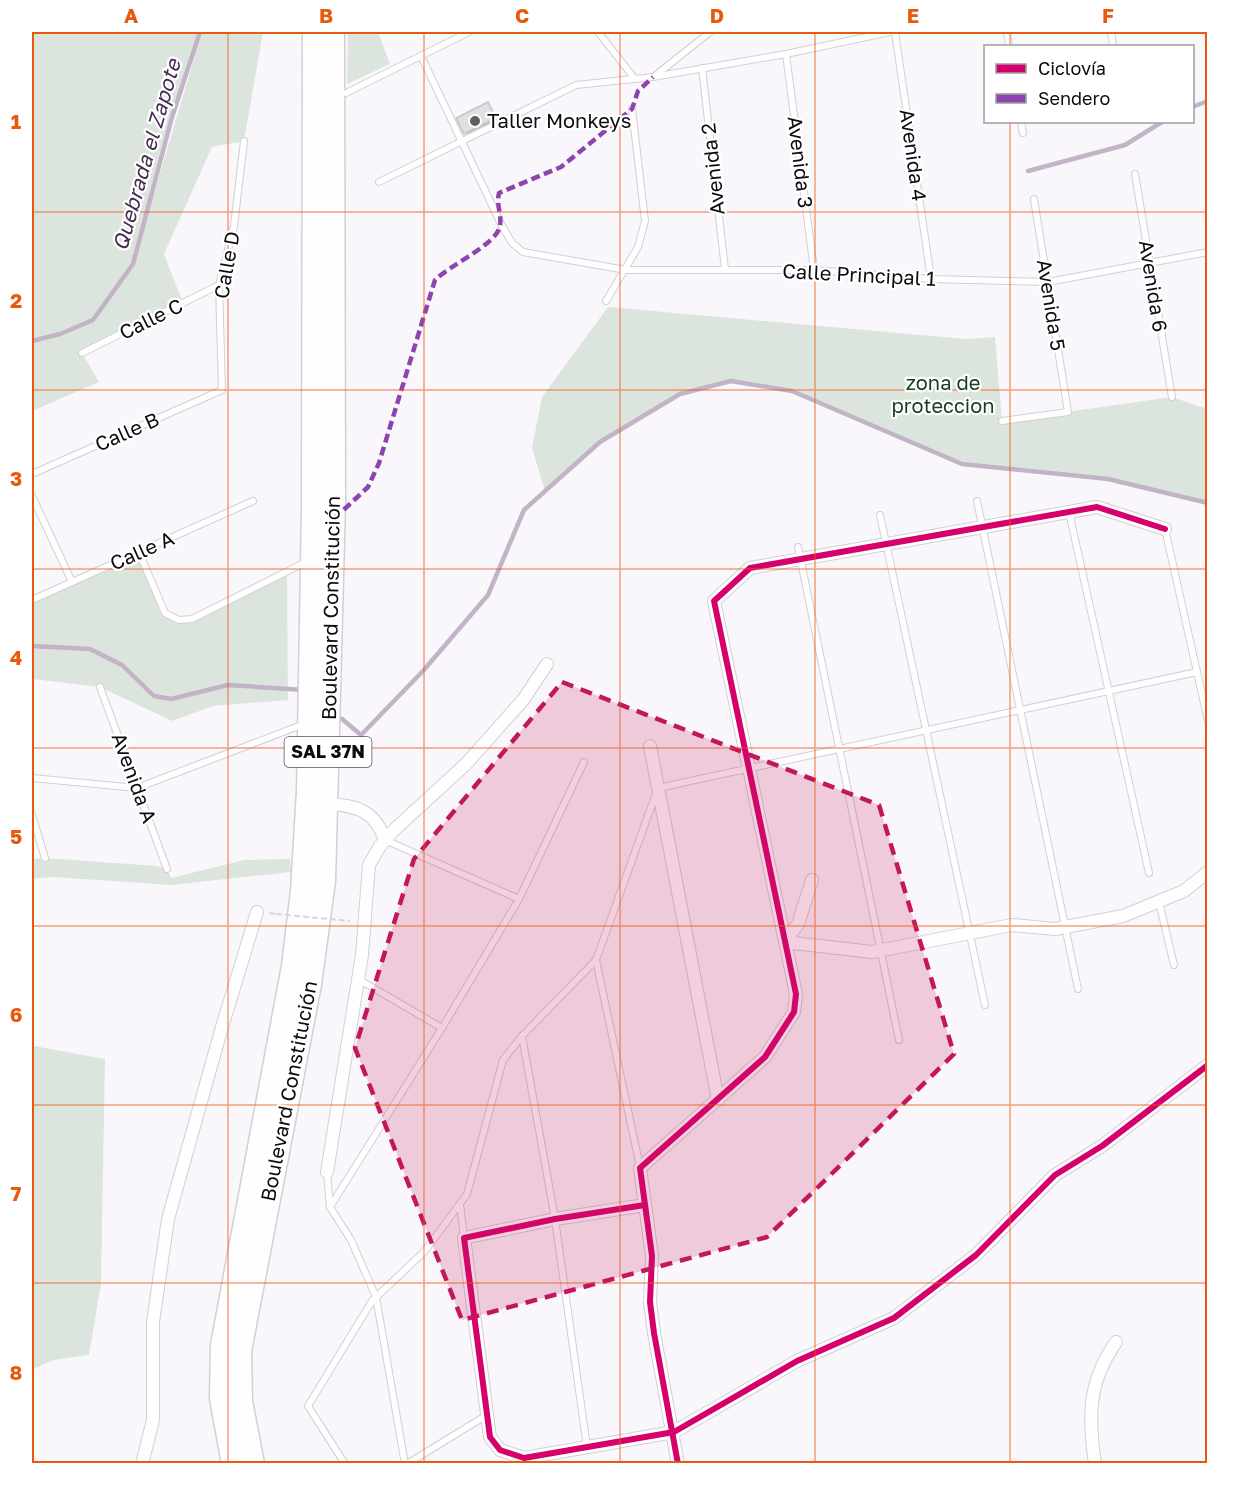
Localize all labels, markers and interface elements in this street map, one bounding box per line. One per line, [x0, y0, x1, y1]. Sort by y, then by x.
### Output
text: A [124, 3, 138, 27]
text: B [319, 3, 333, 27]
text: C [515, 3, 529, 27]
text: D [710, 3, 724, 27]
text: E [907, 3, 919, 27]
text: F [1102, 3, 1114, 27]
legend [984, 45, 1194, 123]
water label: Quebrada el Zapote [106, 54, 186, 253]
text: Ciclovía [1038, 57, 1106, 79]
text: Sendero [1038, 87, 1110, 109]
street label: Avenida 4 [896, 107, 932, 203]
place label: Taller Monkeys [487, 108, 631, 132]
text: 1 [11, 109, 21, 133]
marker: Taller Monkeys [468, 114, 482, 128]
street label: Avenida 3 [783, 114, 819, 209]
street label: Avenida 2 [695, 122, 729, 216]
street label: Calle D [208, 229, 244, 300]
street label: Avenida 6 [1135, 238, 1173, 334]
street label: Avenida 5 [1033, 257, 1071, 352]
street label: Calle Principal 1 [782, 258, 937, 290]
text: 2 [10, 288, 22, 312]
street label: Calle C [115, 292, 186, 344]
park label: zona de proteccion [892, 370, 994, 417]
street label: Calle B [91, 406, 162, 456]
text: 3 [10, 466, 22, 490]
street label: Boulevard Constitución [316, 496, 344, 720]
street label: Calle A [106, 525, 177, 575]
text: 4 [10, 645, 22, 669]
street label: Avenida A [108, 729, 162, 826]
road number: SAL 37N [284, 737, 372, 767]
text: 5 [10, 824, 22, 848]
street label: Boulevard Constitución [255, 978, 321, 1203]
text: 6 [10, 1002, 22, 1026]
text: 7 [11, 1181, 22, 1205]
text: 8 [10, 1360, 22, 1384]

